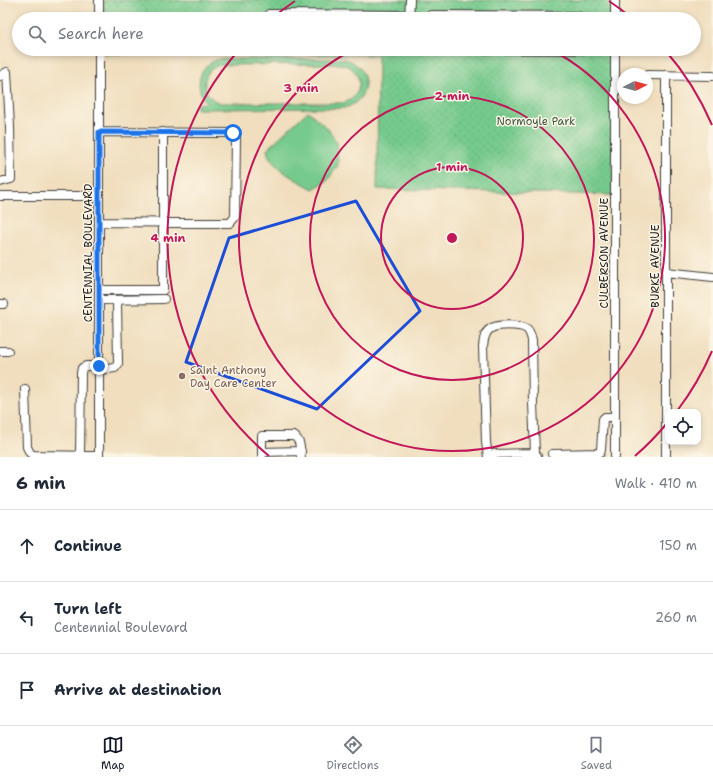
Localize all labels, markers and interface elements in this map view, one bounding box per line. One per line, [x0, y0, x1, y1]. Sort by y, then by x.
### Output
search box [12, 12, 701, 56]
icon: search [26, 23, 48, 45]
text: Search here [58, 24, 144, 44]
north arrow [617, 68, 653, 104]
text: 3 min [284, 80, 319, 96]
text: 2 min [435, 88, 470, 104]
park label: Normoyle Park [497, 114, 575, 129]
route start [224, 124, 242, 142]
text: 1 min [436, 159, 468, 175]
street label: CENTENNIAL BOULEVARD [81, 184, 96, 322]
street label: CULBERSON AVENUE [597, 198, 612, 308]
street label: BURKE AVENUE [648, 224, 663, 308]
text: 4 min [151, 230, 186, 246]
centre of rings [445, 231, 459, 245]
route end [90, 357, 108, 375]
place label: Saint Anthony Day Care Center [190, 363, 277, 391]
marker: Saint Anthony Day Care Center [177, 371, 187, 381]
map controls [665, 409, 701, 445]
button: locate [665, 409, 701, 445]
text: 6 min [16, 472, 66, 494]
text: Walk · 410 m [615, 475, 697, 492]
icon: ahead [16, 535, 38, 557]
text: Continue [54, 536, 122, 556]
text: 150 m [659, 537, 697, 554]
text: Turn left [54, 599, 122, 619]
icon: left [16, 607, 38, 629]
text: 260 m [655, 609, 697, 626]
text: Centennial Boulevard [54, 619, 187, 636]
icon: arrive [16, 679, 38, 701]
text: Arrive at destination [54, 680, 222, 700]
tab: Map [101, 734, 125, 773]
tab: Directions [326, 734, 379, 773]
tab: Saved [581, 734, 612, 773]

